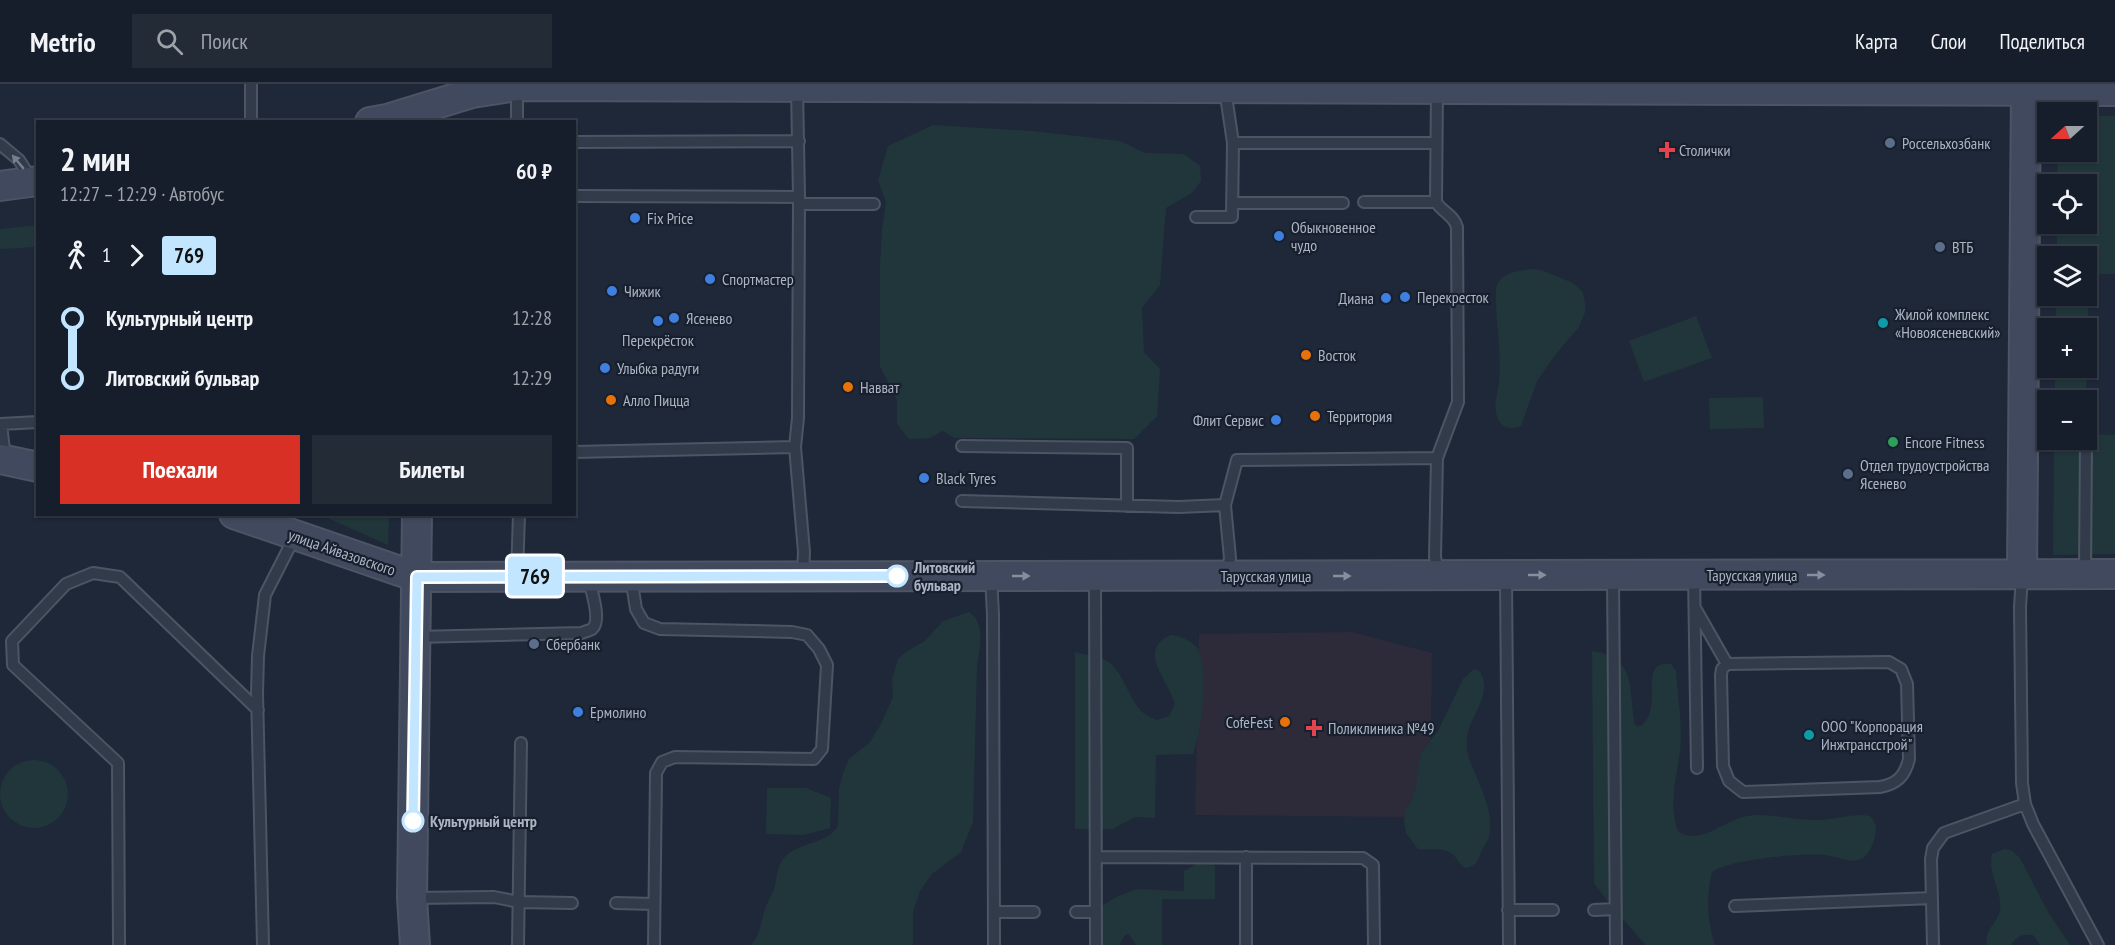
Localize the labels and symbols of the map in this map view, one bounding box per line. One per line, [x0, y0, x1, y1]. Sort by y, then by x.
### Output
north arrow [2037, 102, 2097, 162]
place label: Россельхозбанк [1902, 133, 1991, 153]
marker: Россельхозбанк [1883, 136, 1897, 150]
place label: Столички [1679, 140, 1730, 160]
marker: Столички [1660, 143, 1674, 157]
one-way arrow [11, 154, 25, 169]
place label: Fix Price [647, 208, 693, 228]
marker: Fix Price [628, 211, 642, 225]
place label: Обыкновенное чудо [1291, 217, 1376, 255]
marker: Обыкновенное чудо [1272, 229, 1286, 243]
place label: ВТБ [1952, 237, 1974, 257]
marker: ВТБ [1933, 240, 1947, 254]
place label: Спортмастер [722, 269, 794, 289]
marker: Спортмастер [703, 272, 717, 286]
place label: Чижик [624, 281, 661, 301]
marker: Чижик [605, 284, 619, 298]
place label: Перекресток [1417, 287, 1490, 307]
place label: Диана [1339, 288, 1374, 308]
marker: Перекресток [1398, 290, 1412, 304]
marker: Диана [1379, 291, 1393, 305]
place label: Жилой комплекс «Новоясеневский» [1894, 304, 2000, 342]
place label: Ясенево [686, 308, 732, 328]
marker: Ясенево [667, 311, 681, 325]
marker: Перекрёсток [651, 314, 665, 328]
marker: Жилой комплекс «Новоясеневский» [1876, 316, 1890, 330]
place label: Перекрёсток [622, 330, 695, 350]
place label: Восток [1318, 345, 1357, 365]
marker: Восток [1299, 348, 1313, 362]
place label: Улыбка радуги [617, 358, 699, 378]
marker: Улыбка радуги [598, 361, 612, 375]
place label: Навват [860, 377, 900, 397]
marker: Навват [841, 380, 855, 394]
place label: Алло Пицца [623, 390, 690, 410]
marker: Алло Пицца [604, 393, 618, 407]
place label: Территория [1327, 406, 1392, 426]
marker: Территория [1308, 409, 1322, 423]
place label: Флит Сервис [1193, 410, 1264, 430]
marker: Флит Сервис [1269, 413, 1283, 427]
place label: Encore Fitness [1905, 432, 1985, 452]
marker: Encore Fitness [1886, 435, 1900, 449]
place label: Отдел трудоустройства Ясенево [1860, 455, 1989, 493]
marker: Отдел трудоустройства Ясенево [1841, 467, 1855, 481]
place label: Black Tyres [936, 468, 996, 488]
marker: Black Tyres [917, 471, 931, 485]
street label: улица Айвазовского [286, 524, 398, 580]
line badge: 769 [500, 556, 570, 596]
place label: Литовский бульвар [913, 557, 975, 595]
marker: Литовский бульвар [886, 565, 908, 587]
street label: Тарусская улица [1707, 565, 1797, 585]
street label: Тарусская улица [1221, 566, 1311, 586]
one-way arrow [1528, 570, 1547, 580]
one-way arrow [1807, 570, 1826, 580]
one-way arrow [1012, 571, 1031, 581]
one-way arrow [1333, 571, 1352, 580]
place label: Сбербанк [546, 634, 601, 654]
marker: Сбербанк [527, 637, 541, 651]
place label: Ермолино [590, 702, 647, 722]
marker: Ермолино [571, 705, 585, 719]
place label: CofeFest [1226, 712, 1274, 732]
marker: CofeFest [1278, 715, 1292, 729]
place label: ООО "Корпорация Инжтрансстрой" [1821, 716, 1923, 754]
place label: Поликлиника №49 [1328, 718, 1434, 738]
marker: Поликлиника №49 [1305, 719, 1323, 737]
marker: ООО "Корпорация Инжтрансстрой" [1802, 728, 1816, 742]
marker: Культурный центр [402, 810, 424, 832]
place label: Культурный центр [430, 811, 537, 831]

